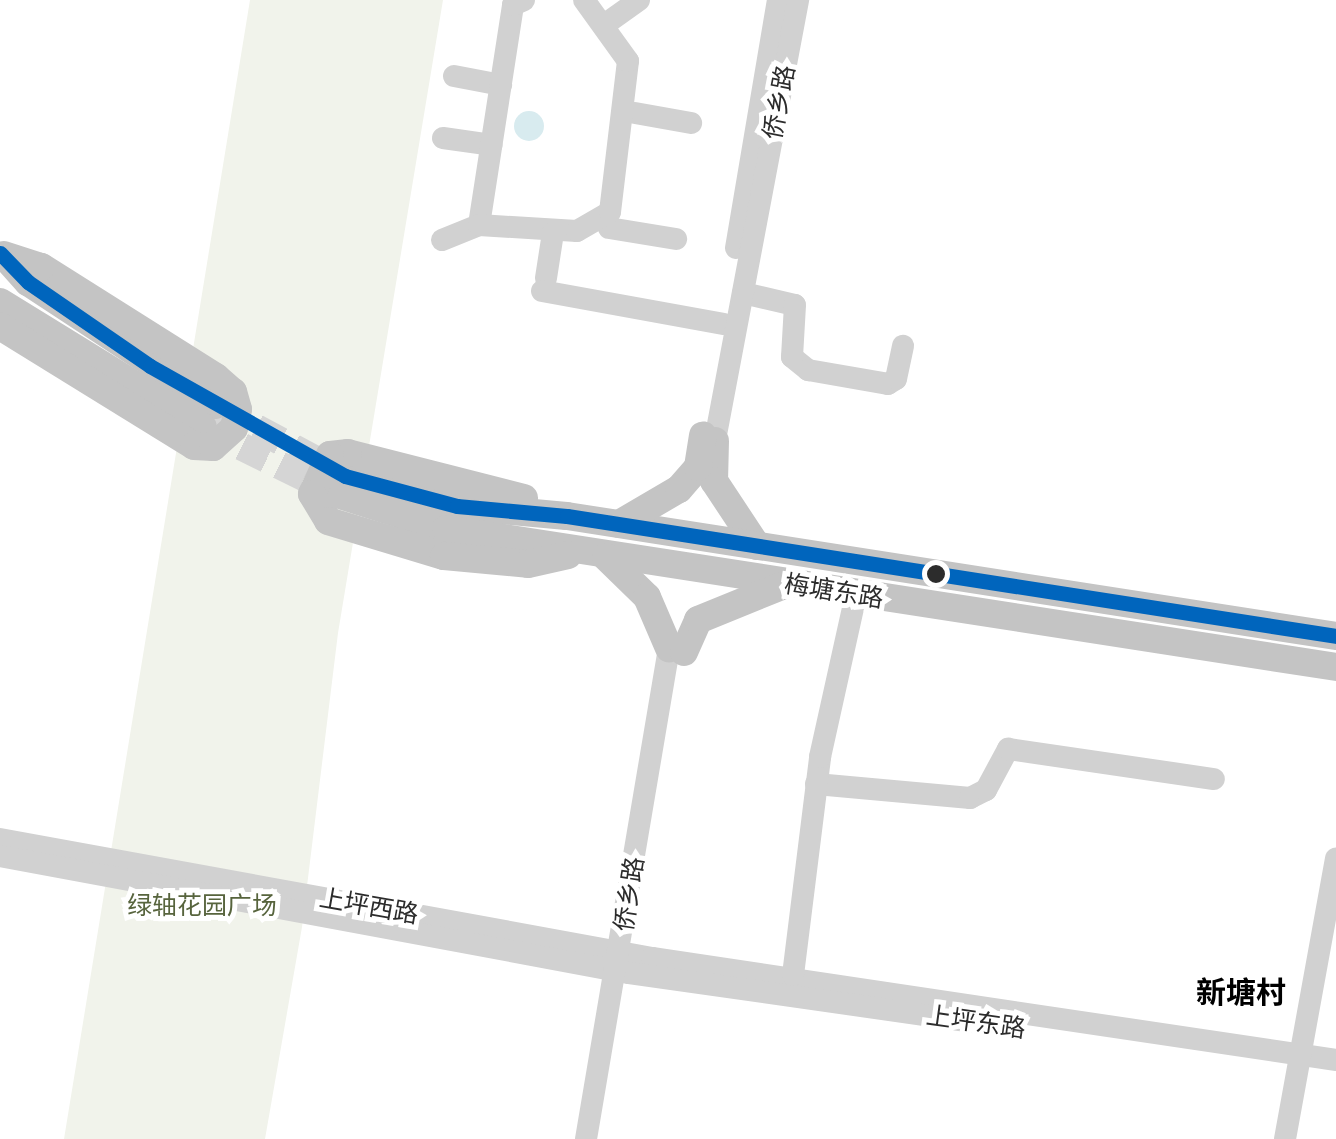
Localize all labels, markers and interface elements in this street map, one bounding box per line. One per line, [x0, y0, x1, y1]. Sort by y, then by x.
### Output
street label: 侨乡路 [757, 62, 801, 142]
unlabelled marker [926, 564, 946, 584]
street label: 梅塘东路 [782, 568, 886, 614]
street label: 侨乡路 [608, 855, 650, 933]
street label: 上坪西路 [317, 883, 421, 929]
park label: 绿轴花园广场 [127, 890, 277, 920]
district label: 新塘村 [1196, 975, 1286, 1011]
street label: 上坪东路 [924, 1000, 1028, 1044]

